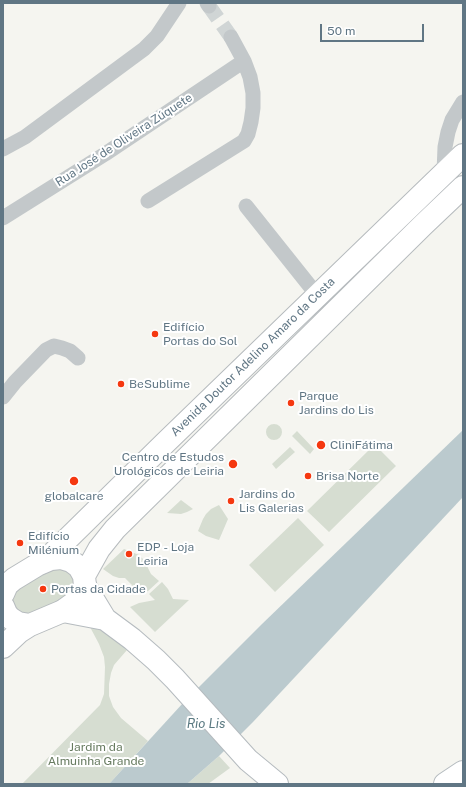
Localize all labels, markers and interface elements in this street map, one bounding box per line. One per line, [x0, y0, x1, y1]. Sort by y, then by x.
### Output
scale bar [322, 16, 426, 42]
text: 50 m [327, 24, 355, 38]
street label: Rua José de Oliveira Zúquete [53, 90, 195, 190]
street label: Avenida Doutor Adelino Amaro da Costa [168, 275, 338, 439]
place label: Edifício Portas do Sol [163, 320, 237, 348]
marker: Edifício Portas do Sol [150, 329, 160, 339]
place label: BeSublime [129, 377, 190, 391]
marker: BeSublime [116, 379, 126, 389]
place label: Parque Jardins do Lis [299, 389, 374, 417]
marker: Parque Jardins do Lis [286, 398, 296, 408]
place label: CliniFátima [330, 438, 393, 452]
marker: CliniFátima [315, 439, 327, 451]
place label: Centro de Estudos Urológicos de Leiria [114, 450, 224, 478]
marker: Centro de Estudos Urológicos de Leiria [227, 458, 239, 470]
place label: Brisa Norte [316, 469, 379, 483]
marker: Brisa Norte [303, 471, 313, 481]
marker: globalcare [68, 475, 80, 487]
place label: Jardins do Lis Galerias [239, 487, 304, 515]
place label: globalcare [44, 489, 104, 503]
marker: Jardins do Lis Galerias [226, 496, 236, 506]
place label: Edifício Milénium [28, 529, 79, 557]
marker: Edifício Milénium [15, 538, 25, 548]
place label: EDP - Loja Leiria [137, 540, 194, 568]
marker: EDP - Loja Leiria [124, 549, 134, 559]
place label: Portas da Cidade [51, 582, 146, 596]
marker: Portas da Cidade [38, 584, 48, 594]
water label: Rio Lis [187, 716, 225, 732]
park label: Jardim da Almuinha Grande [48, 740, 144, 768]

